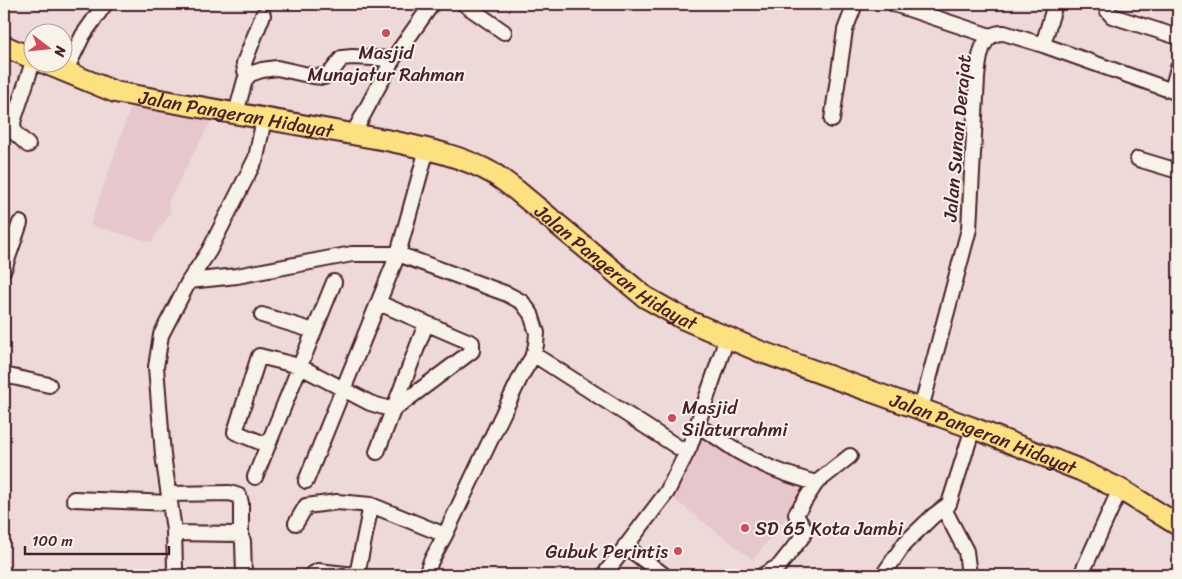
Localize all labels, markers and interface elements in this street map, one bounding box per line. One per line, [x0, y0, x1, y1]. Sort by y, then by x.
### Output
north arrow [22, 22, 72, 72]
marker: Masjid Munajatur Rahman [380, 27, 392, 39]
place label: Masjid Munajatur Rahman [307, 36, 465, 91]
text: N [47, 42, 74, 60]
street label: Jalan Sunan Derajat [933, 53, 981, 224]
street label: Jalan Pangeran Hidayat [135, 80, 337, 147]
street label: Jalan Pangeran Hidayat [527, 195, 704, 340]
street label: Jalan Pangeran Hidayat [885, 383, 1083, 484]
place label: Masjid Silaturrahmi [682, 391, 788, 446]
marker: Masjid Silaturrahmi [666, 412, 678, 424]
place label: SD 65 Kota Jambi [755, 512, 904, 545]
marker: SD 65 Kota Jambi [739, 522, 751, 534]
scale bar [25, 524, 169, 556]
text: 100 m [32, 528, 73, 554]
place label: Gubuk Perintis [545, 535, 668, 568]
marker: Gubuk Perintis [672, 545, 684, 557]

